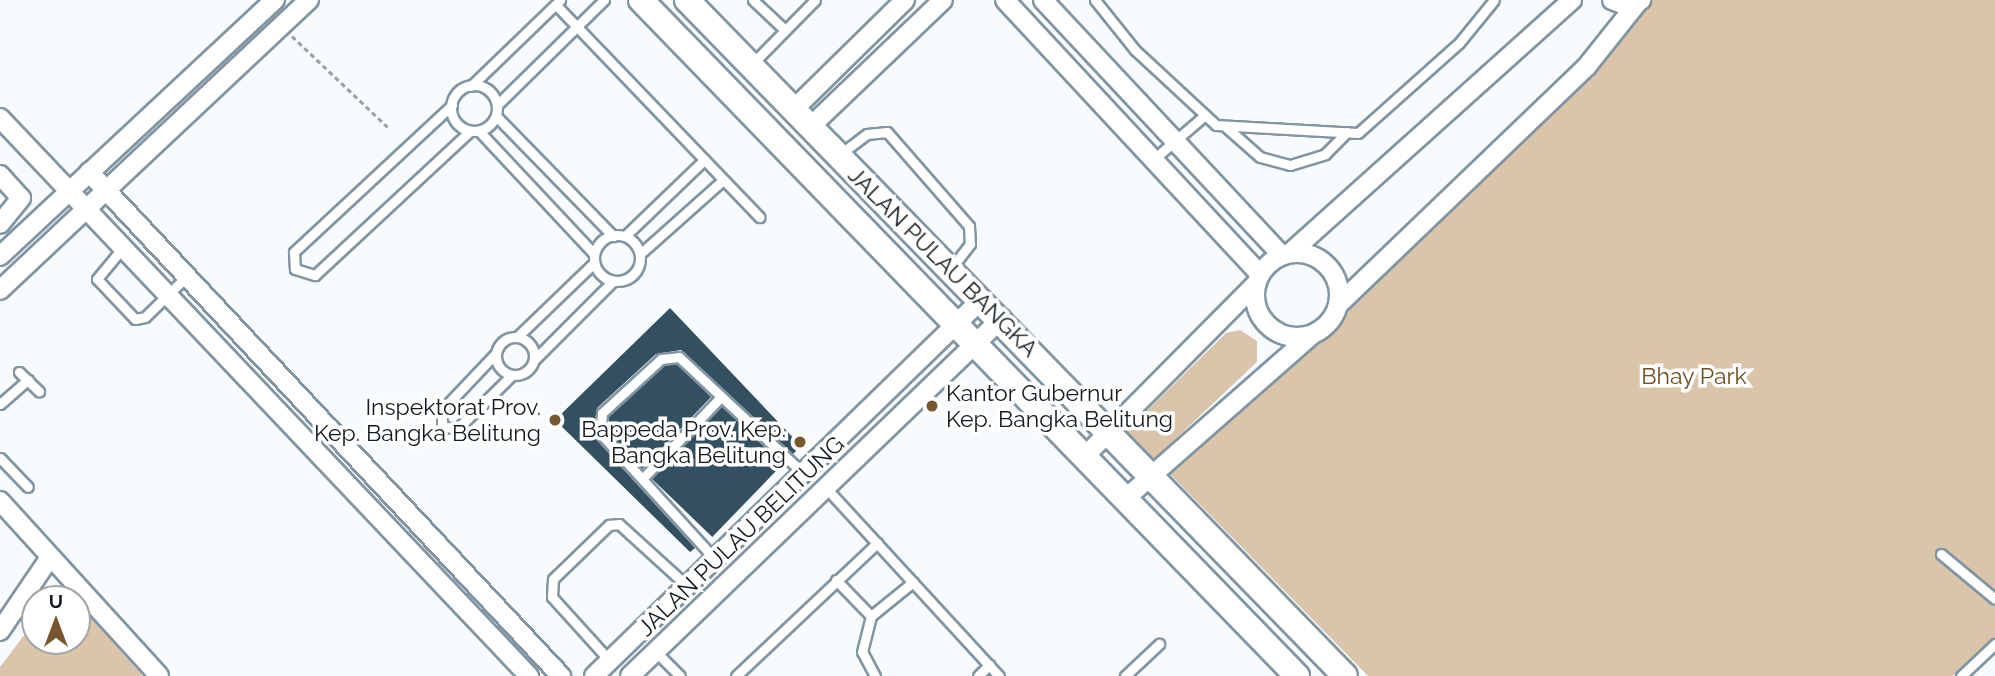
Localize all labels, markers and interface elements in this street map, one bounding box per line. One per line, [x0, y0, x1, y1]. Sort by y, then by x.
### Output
street label: JALAN PULAU BANGKA [842, 161, 1044, 363]
park label: Bhay Park [1641, 362, 1747, 390]
place label: Kantor Gubernur Kep. Bangka Belitung [946, 379, 1173, 433]
place label: Inspektorat Prov. Kep. Bangka Belitung [314, 393, 541, 447]
marker: Kantor Gubernur Kep. Bangka Belitung [924, 398, 940, 414]
marker: Inspektorat Prov. Kep. Bangka Belitung [547, 412, 563, 428]
place label: Bappeda Prov. Kep. Bangka Belitung [581, 415, 786, 469]
street label: JALAN PULAU BELITUNG [632, 430, 850, 642]
marker: Bappeda Prov. Kep. Bangka Belitung [792, 434, 808, 450]
north arrow [21, 585, 91, 655]
text: U [49, 590, 63, 612]

